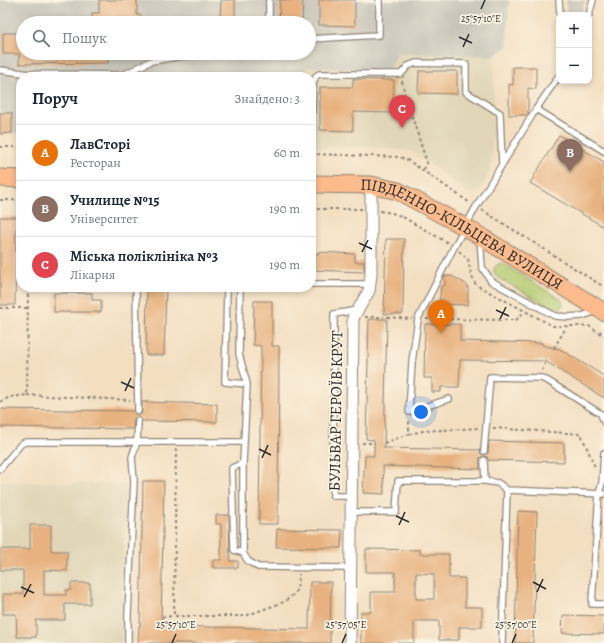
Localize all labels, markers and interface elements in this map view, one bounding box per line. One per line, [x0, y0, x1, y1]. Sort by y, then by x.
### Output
text: 25°57'10"E [461, 12, 501, 25]
map controls [556, 12, 592, 84]
button: + [556, 12, 592, 48]
search box [16, 16, 316, 60]
icon: search [30, 27, 52, 49]
text: Пошук [62, 28, 107, 48]
button: − [556, 48, 592, 84]
text: Поруч [32, 87, 78, 110]
text: Знайдено: 3 [235, 90, 300, 107]
pin: C [389, 95, 415, 128]
text: ЛавСторі [70, 134, 130, 154]
pin: B [557, 139, 583, 172]
text: A [41, 144, 49, 161]
text: 60 m [274, 144, 300, 161]
text: Ресторан [70, 154, 121, 171]
street label: ПІВДЕННО-КІЛЬЦЕВА ВУЛИЦЯ [360, 174, 567, 295]
text: Училище №15 [70, 190, 160, 210]
text: B [41, 200, 49, 217]
text: 190 m [269, 200, 300, 217]
text: Університет [70, 210, 138, 227]
text: Міська поліклініка №3 [70, 246, 218, 266]
text: C [41, 256, 49, 273]
text: 190 m [269, 256, 300, 273]
text: Лікарня [70, 266, 115, 283]
pin: A [428, 300, 454, 333]
street label: БУЛЬВАР ГЕРОЇВ КРУТ [324, 330, 348, 492]
your location [411, 402, 431, 422]
text: 25°57'10"E [156, 618, 196, 631]
text: 25°57'05"E [326, 618, 367, 631]
text: 25°57'00"E [495, 618, 537, 631]

